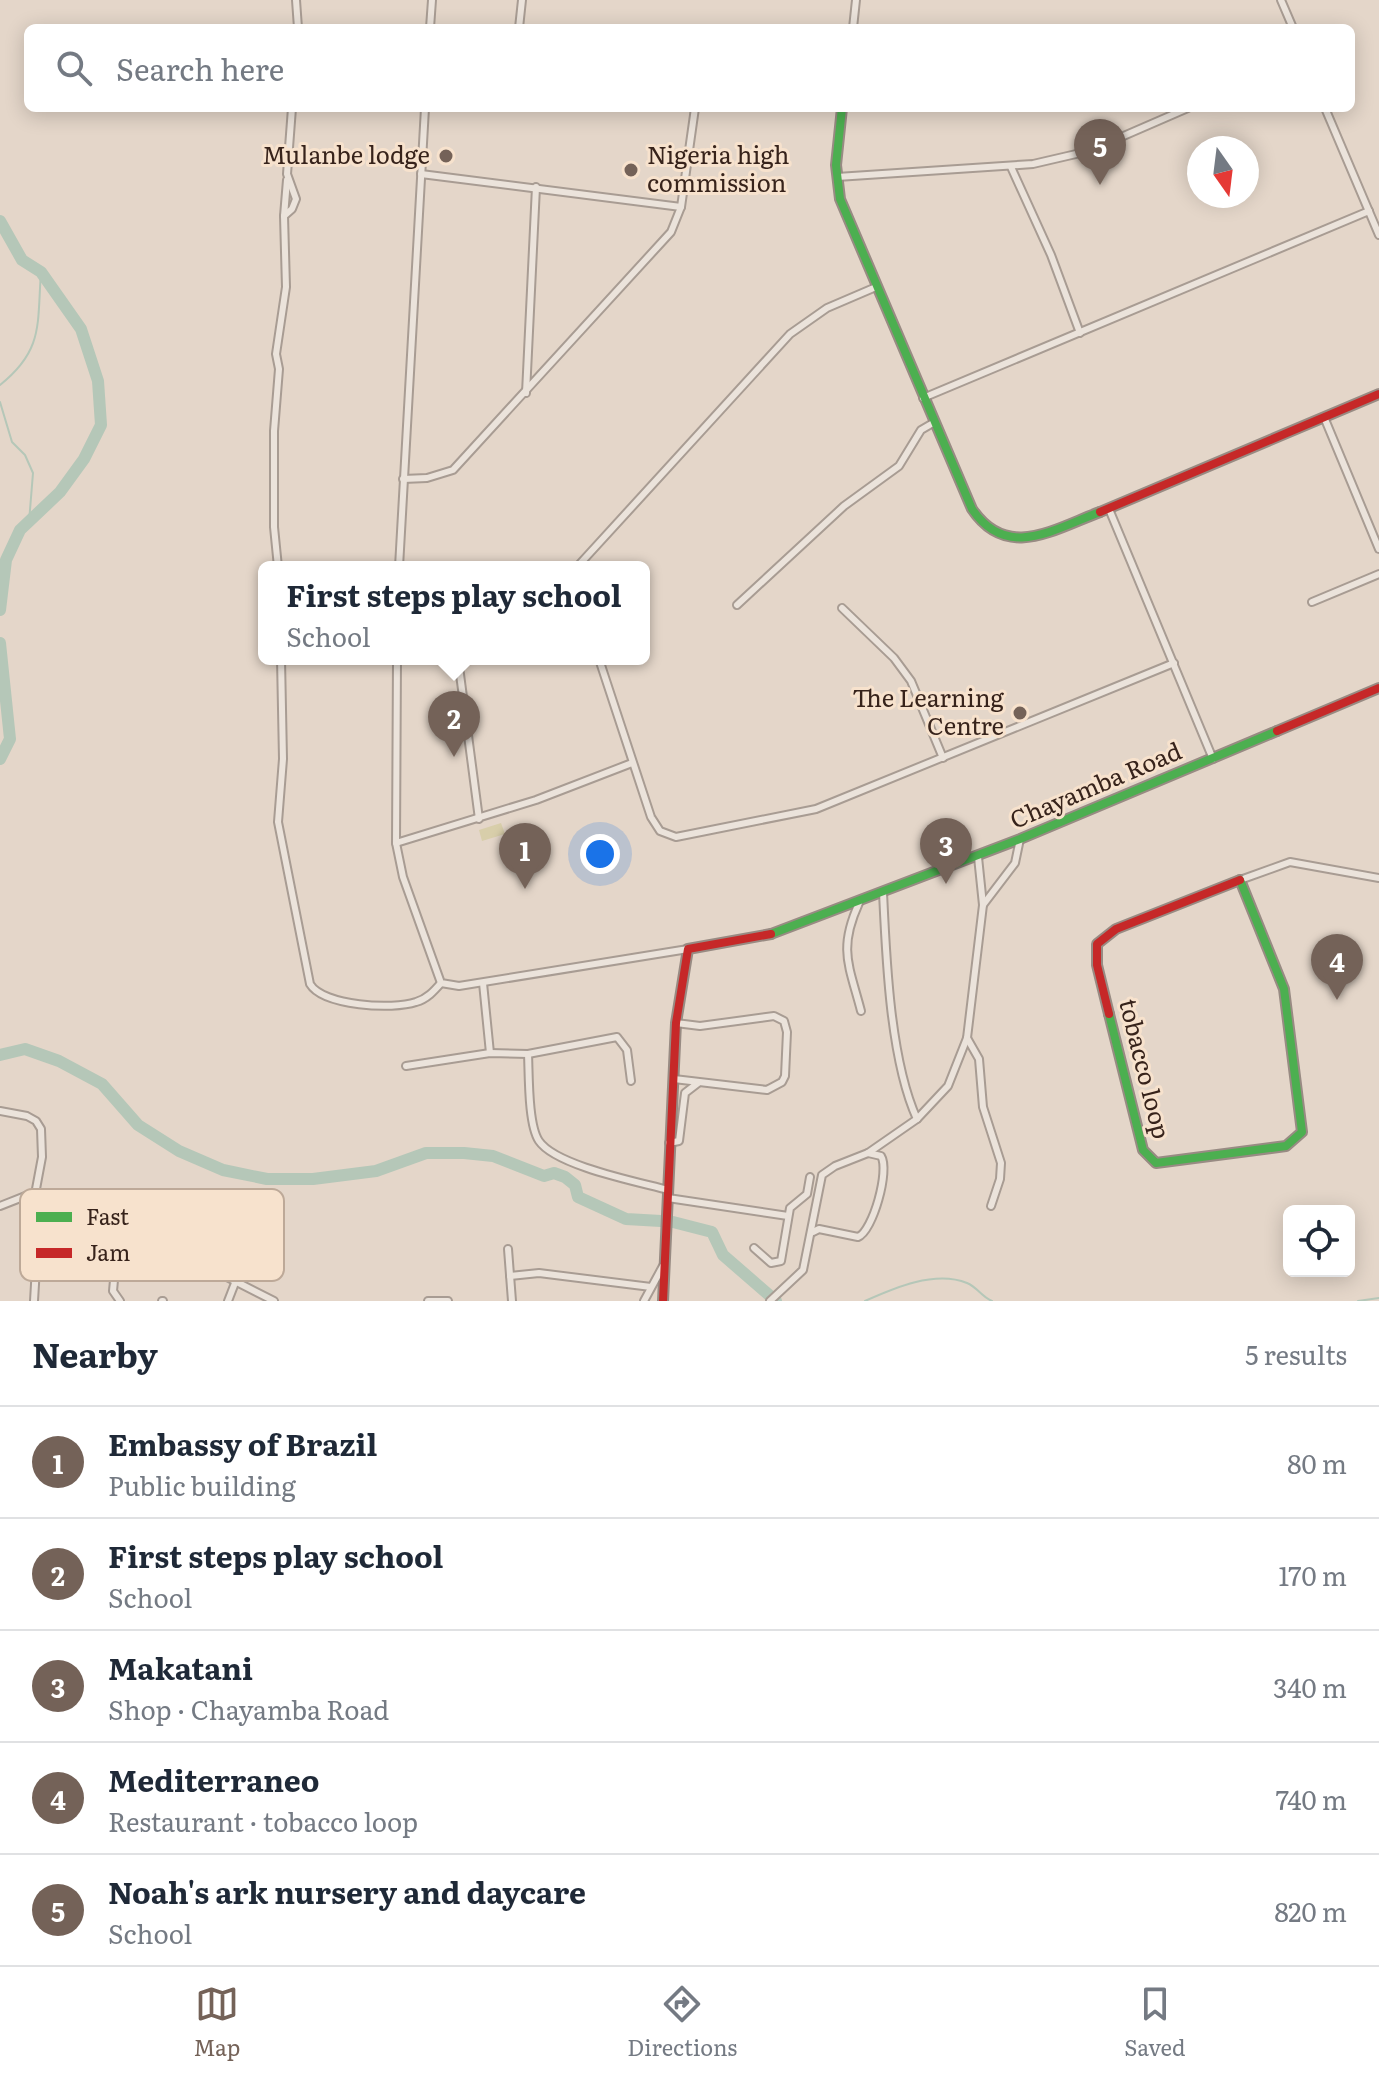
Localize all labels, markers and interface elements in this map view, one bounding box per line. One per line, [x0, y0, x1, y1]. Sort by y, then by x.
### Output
search box [24, 24, 1355, 112]
icon: search [52, 46, 96, 90]
text: Search here [116, 46, 284, 90]
pin: 5 [1074, 119, 1126, 185]
place label: Mulanbe lodge [262, 136, 430, 171]
place label: Nigeria high commission [647, 136, 790, 199]
north arrow [1187, 136, 1259, 208]
marker: Mulanbe lodge [437, 147, 455, 165]
marker: Nigeria high commission [622, 161, 640, 179]
popup [258, 561, 650, 665]
text: First steps play school [286, 572, 622, 616]
text: School [286, 616, 370, 655]
place label: The Learning Centre [852, 679, 1005, 742]
pin: 2 [428, 691, 480, 757]
marker: The Learning Centre [1011, 704, 1029, 722]
street label: Chayamba Road [1004, 732, 1187, 836]
pin: 3 [920, 818, 972, 884]
pin: 1 [499, 823, 551, 889]
your location [580, 834, 620, 874]
pin: 4 [1311, 934, 1363, 1000]
street label: tobacco loop [1112, 995, 1181, 1142]
legend [20, 1189, 284, 1281]
text: Fast [86, 1199, 129, 1232]
map controls [1283, 1205, 1355, 1277]
button: locate [1283, 1205, 1355, 1277]
text: Jam [86, 1235, 130, 1268]
text: Nearby [32, 1328, 158, 1378]
text: 5 results [1245, 1334, 1347, 1373]
text: Embassy of Brazil [108, 1421, 377, 1465]
text: 1 [53, 1443, 63, 1482]
text: 80 m [1287, 1443, 1347, 1482]
text: Public building [108, 1465, 296, 1504]
text: First steps play school [108, 1533, 443, 1577]
text: 2 [51, 1555, 65, 1594]
text: 170 m [1279, 1555, 1347, 1594]
text: School [108, 1577, 192, 1616]
text: Makatani [108, 1645, 253, 1689]
text: 3 [51, 1667, 65, 1706]
text: 340 m [1273, 1667, 1347, 1706]
text: Shop · Chayamba Road [108, 1689, 389, 1728]
text: Mediterraneo [108, 1757, 320, 1801]
text: 4 [50, 1779, 66, 1818]
text: 740 m [1276, 1779, 1347, 1818]
text: Restaurant · tobacco loop [108, 1801, 418, 1840]
text: Noah's ark nursery and daycare [108, 1869, 586, 1913]
text: 5 [51, 1891, 65, 1930]
text: 820 m [1274, 1891, 1347, 1930]
text: School [108, 1913, 192, 1952]
tab: Map [193, 1982, 240, 2063]
tab: Directions [627, 1982, 737, 2063]
tab: Saved [1124, 1982, 1186, 2063]

